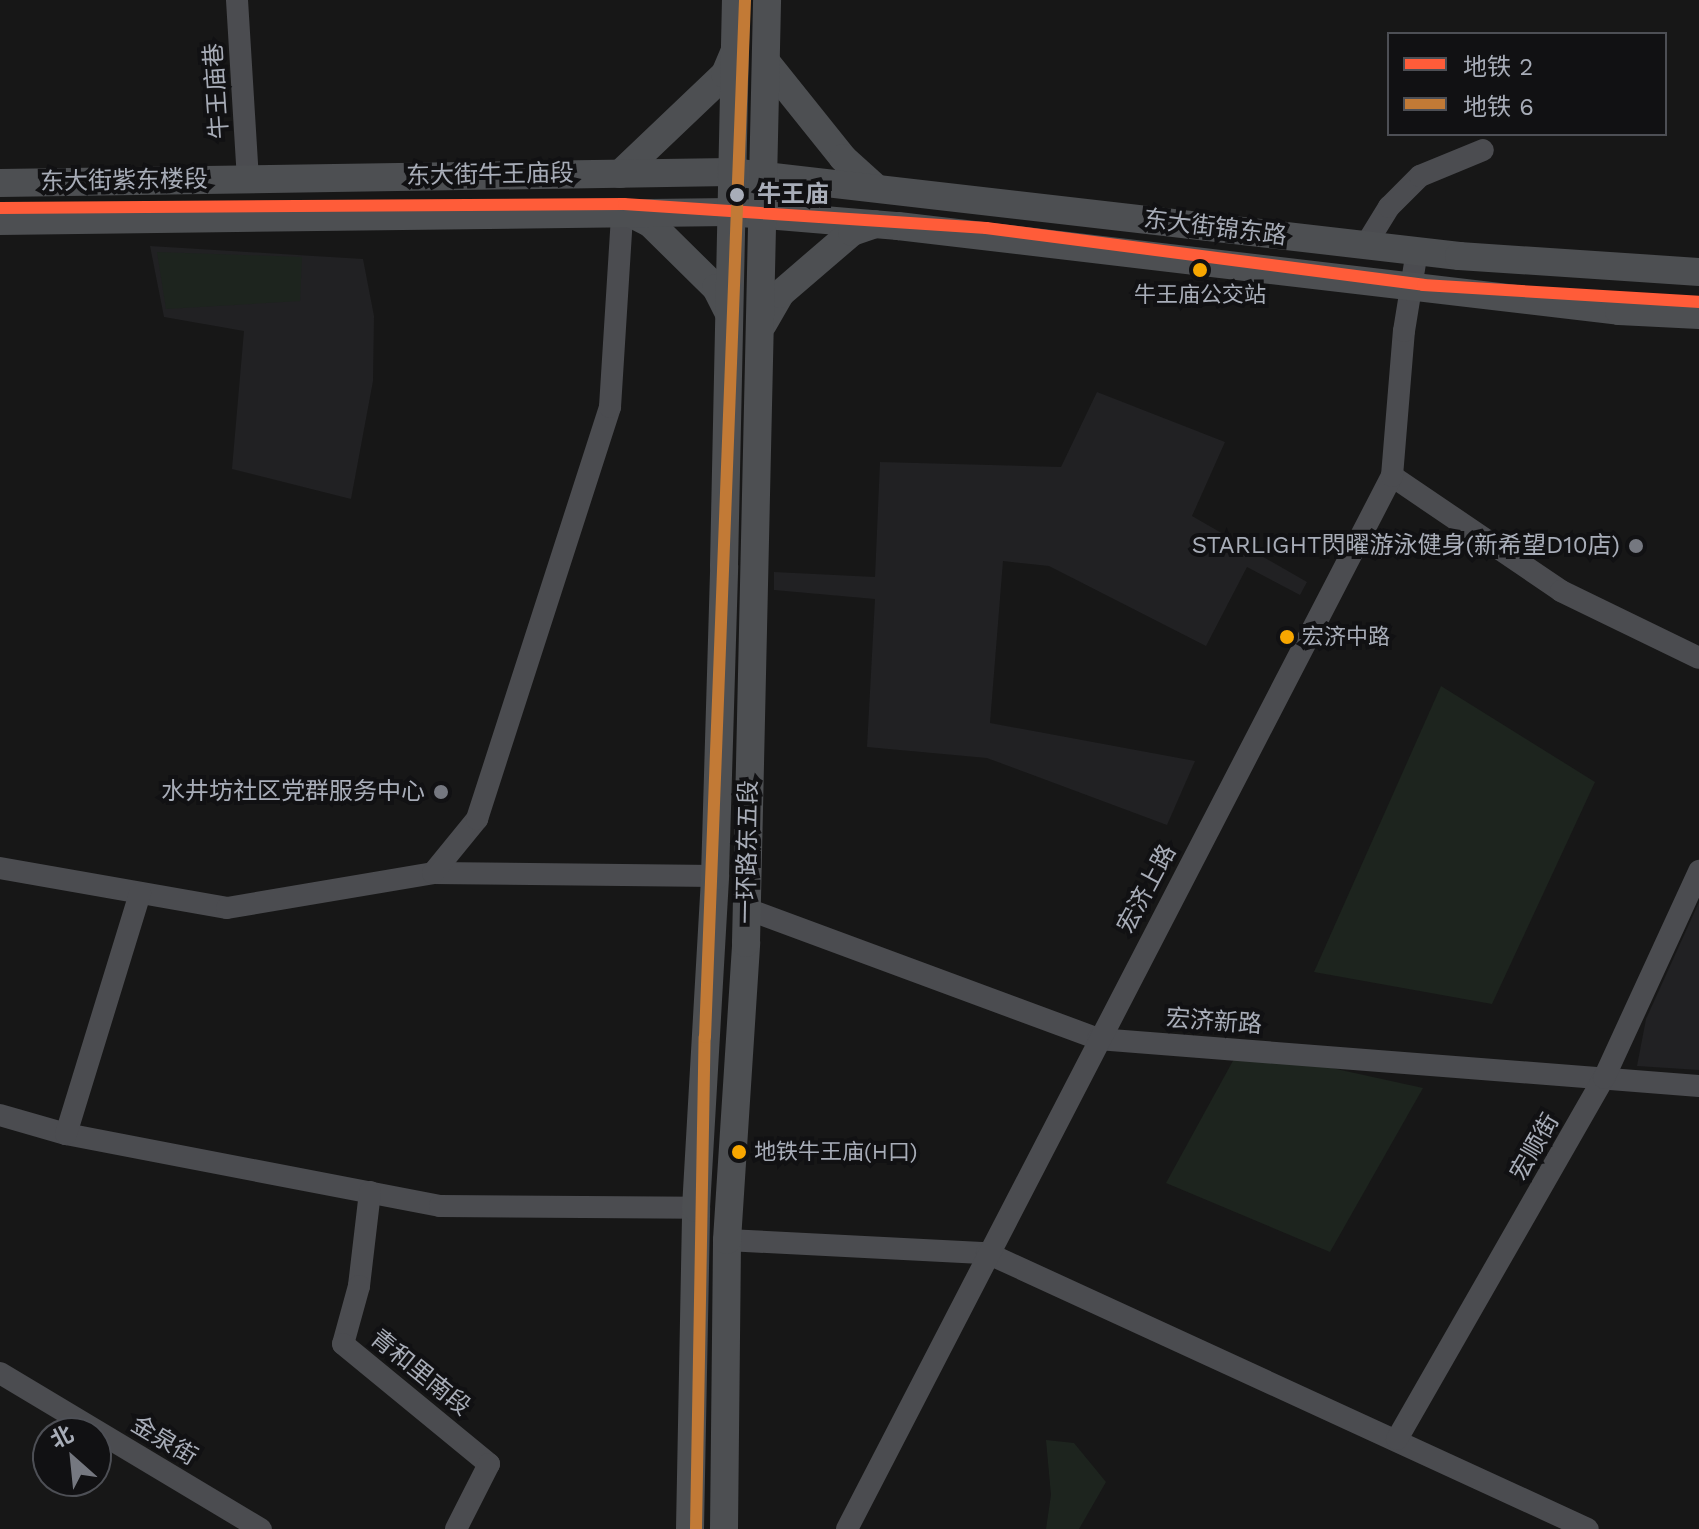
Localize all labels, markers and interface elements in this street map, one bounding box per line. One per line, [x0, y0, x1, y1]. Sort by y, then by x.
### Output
legend [1387, 32, 1667, 136]
street label: 牛王庙巷 [199, 42, 235, 140]
text: 地铁 2 [1463, 53, 1533, 81]
text: 地铁 6 [1463, 93, 1534, 121]
street label: 东大街牛王庙段 [406, 159, 574, 191]
street label: 东大街紫东楼段 [40, 165, 208, 197]
place label: 牛王庙 [757, 181, 829, 209]
marker: 牛王庙 [724, 182, 750, 208]
street label: 东大街锦东路 [1142, 205, 1288, 251]
marker: 牛王庙公交站 [1192, 262, 1208, 278]
place label: 牛王庙公交站 [1134, 282, 1266, 308]
place label: STARLIGHT閃曜游泳健身(新希望D10店) [1192, 532, 1620, 560]
marker: STARLIGHT閃曜游泳健身(新希望D10店) [1627, 537, 1645, 555]
place label: 宏济中路 [1302, 624, 1390, 650]
marker: 宏济中路 [1279, 629, 1295, 645]
place label: 水井坊社区党群服务中心 [161, 778, 425, 806]
street label: 一环路东五段 [732, 780, 764, 924]
marker: 水井坊社区党群服务中心 [432, 783, 450, 801]
street label: 宏济上路 [1112, 840, 1182, 938]
street label: 宏济新路 [1165, 1004, 1263, 1040]
street label: 宏顺街 [1505, 1109, 1565, 1185]
place label: 地铁牛王庙(H口) [754, 1139, 917, 1165]
marker: 地铁牛王庙(H口) [731, 1144, 747, 1160]
street label: 青和里南段 [364, 1324, 476, 1422]
street label: 金泉街 [126, 1410, 202, 1472]
north arrow [32, 1417, 112, 1497]
text: 北 [46, 1421, 77, 1453]

